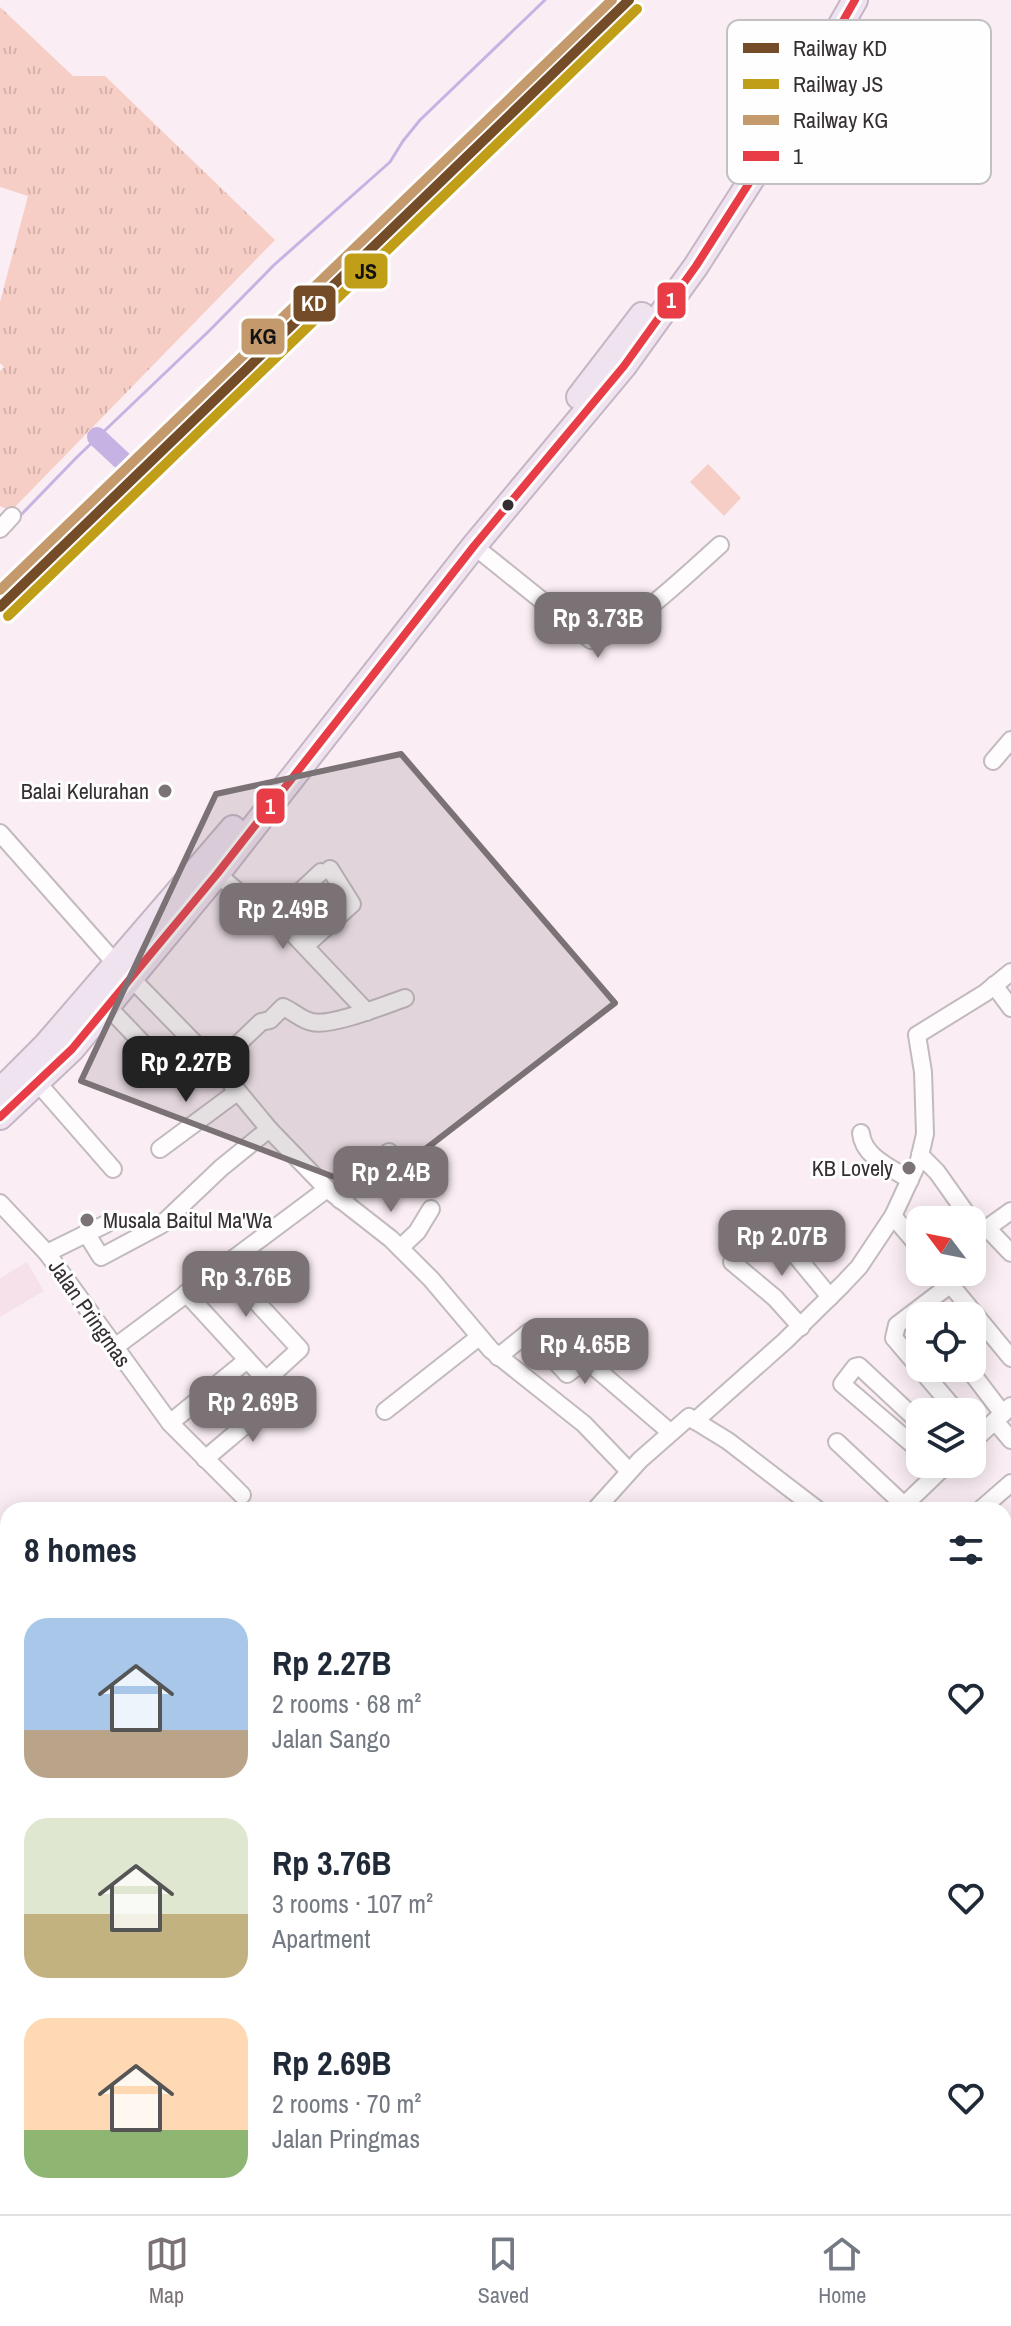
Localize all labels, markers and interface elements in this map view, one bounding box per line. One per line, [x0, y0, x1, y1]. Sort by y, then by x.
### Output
legend [727, 20, 991, 184]
text: Railway KD [793, 33, 887, 63]
text: Railway JS [793, 69, 883, 99]
text: Railway KG [793, 105, 888, 135]
text: 1 [793, 141, 803, 171]
line badge: JS [343, 252, 389, 290]
text: JS [355, 256, 377, 286]
line badge: 1 [656, 281, 687, 320]
line badge: KD [292, 284, 337, 323]
text: 1 [666, 285, 677, 315]
text: KD [301, 288, 327, 318]
line badge: KG [240, 317, 286, 356]
text: KG [249, 321, 277, 351]
unlabelled marker [500, 497, 516, 513]
pin: Rp 3.73B [515, 592, 681, 660]
text: Rp 3.73B [552, 600, 644, 635]
place label: Balai Kelurahan [21, 776, 149, 806]
marker: Balai Kelurahan [156, 782, 174, 800]
line badge: 1 [255, 787, 286, 825]
text: 1 [265, 791, 276, 821]
pin: Rp 2.49B [200, 883, 366, 951]
text: Rp 2.49B [237, 891, 329, 926]
pin: Rp 2.27B [103, 1036, 269, 1104]
text: Rp 2.27B [140, 1044, 232, 1079]
pin: Rp 2.4B [317, 1146, 465, 1214]
place label: KB Lovely [812, 1153, 893, 1183]
text: Rp 2.4B [351, 1154, 431, 1189]
marker: KB Lovely [900, 1159, 918, 1177]
place label: Musala Baitul Ma'Wa [103, 1205, 272, 1235]
north arrow [906, 1206, 986, 1286]
map controls [906, 1206, 986, 1478]
pin: Rp 2.07B [699, 1210, 865, 1278]
marker: Musala Baitul Ma'Wa [78, 1211, 96, 1229]
text: Rp 2.07B [736, 1218, 828, 1253]
pin: Rp 3.76B [163, 1251, 329, 1319]
street label: Jalan Pringmas [42, 1253, 138, 1373]
text: Rp 3.76B [200, 1259, 292, 1294]
button: locate [906, 1302, 986, 1382]
pin: Rp 4.65B [502, 1318, 668, 1386]
text: Rp 4.65B [539, 1326, 631, 1361]
pin: Rp 2.69B [170, 1376, 336, 1444]
text: Rp 2.69B [207, 1384, 299, 1419]
button: layers [906, 1398, 986, 1478]
text: 8 homes [24, 1527, 137, 1573]
icon: filters [944, 1528, 988, 1572]
text: Rp 2.27B [272, 1640, 391, 1686]
icon: home [88, 1650, 184, 1746]
icon: heart [944, 1676, 988, 1720]
text: 2 rooms · 68 m² [272, 1686, 421, 1721]
text: Jalan Sango [272, 1721, 391, 1756]
text: Rp 3.76B [272, 1840, 391, 1886]
icon: home [88, 1850, 184, 1946]
icon: heart [944, 1876, 988, 1920]
text: 3 rooms · 107 m² [272, 1886, 433, 1921]
text: Apartment [272, 1921, 370, 1956]
text: Rp 2.69B [272, 2040, 391, 2086]
icon: home [88, 2050, 184, 2146]
icon: heart [944, 2076, 988, 2120]
text: 2 rooms · 70 m² [272, 2086, 421, 2121]
text: Jalan Pringmas [272, 2121, 420, 2156]
tab: Map [145, 2232, 189, 2310]
tab: Saved [478, 2232, 529, 2310]
tab: Home [818, 2232, 866, 2310]

